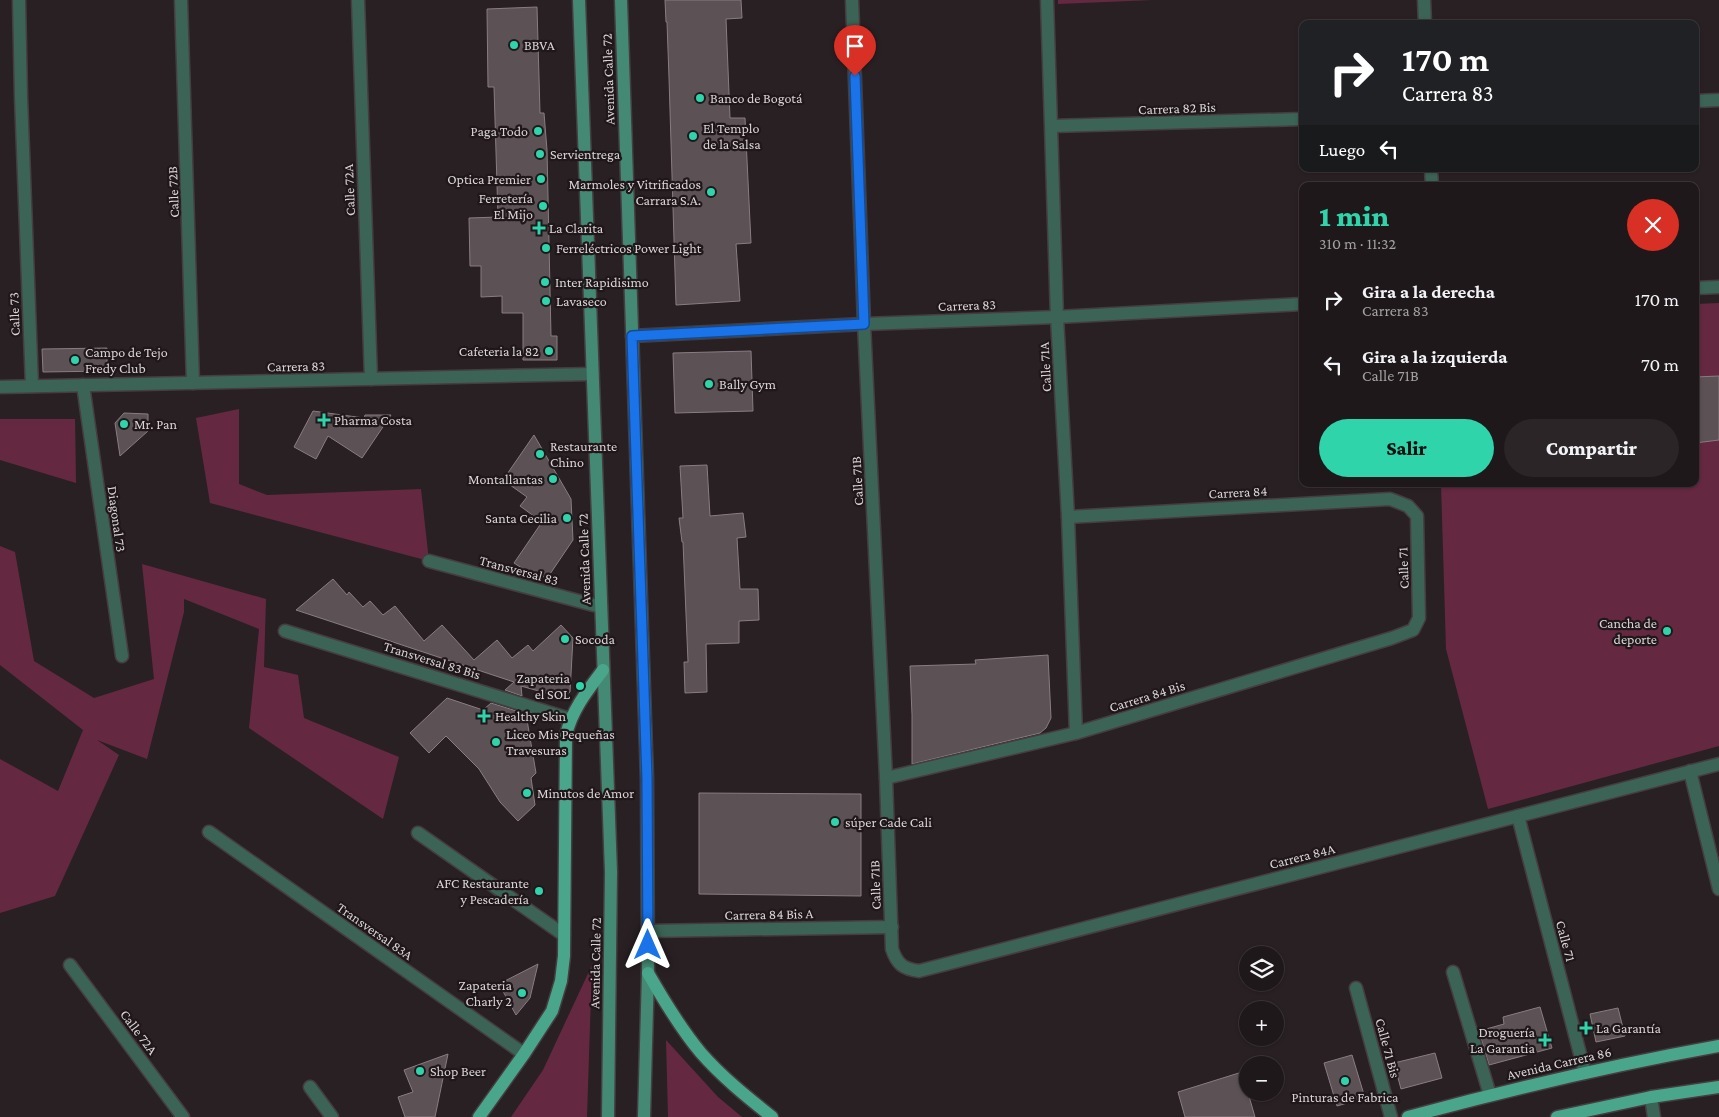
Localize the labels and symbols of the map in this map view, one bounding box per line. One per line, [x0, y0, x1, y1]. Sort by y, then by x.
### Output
pin [834, 25, 876, 76]
street label: Avenida Calle 72 [598, 33, 618, 125]
place label: BBVA [524, 37, 555, 53]
marker: BBVA [508, 39, 520, 51]
place label: Banco de Bogotá [710, 90, 803, 106]
marker: Banco de Bogotá [694, 92, 706, 104]
street label: Carrera 82 Bis [1138, 99, 1216, 117]
place label: El Templo de la Salsa [703, 120, 761, 152]
place label: Paga Todo [471, 123, 528, 139]
marker: Paga Todo [532, 125, 544, 137]
marker: El Templo de la Salsa [687, 130, 699, 142]
place label: Servientrega [550, 146, 621, 162]
marker: Servientrega [534, 148, 546, 160]
street label: Calle 72A [340, 164, 358, 216]
street label: Calle 72B [164, 166, 182, 218]
place label: Optica Premier [447, 171, 531, 187]
marker: Optica Premier [535, 173, 547, 185]
place label: Marmoles y Vitrificados Carrara S.A. [568, 176, 701, 208]
marker: Marmoles y Vitrificados Carrara S.A. [705, 186, 717, 198]
place label: Ferretería El Mijo [479, 190, 534, 223]
marker: Ferretería El Mijo [537, 200, 549, 212]
place label: La Clarita [549, 220, 604, 236]
marker: La Clarita [533, 222, 545, 234]
place label: Ferreléctricos Power Light [556, 240, 702, 256]
marker: Ferreléctricos Power Light [540, 242, 552, 254]
place label: Inter Rapidisimo [555, 274, 649, 290]
marker: Inter Rapidisimo [539, 276, 551, 288]
street label: Calle 73 [5, 292, 23, 336]
place label: Lavaseco [556, 293, 607, 309]
marker: Lavaseco [540, 295, 552, 307]
street label: Carrera 83 [938, 296, 996, 314]
street label: Calle 71A [1036, 342, 1054, 392]
place label: Cafeteria la 82 [459, 343, 539, 359]
place label: Campo de Tejo Fredy Club [85, 344, 168, 376]
marker: Cafeteria la 82 [543, 345, 555, 357]
marker: Campo de Tejo Fredy Club [69, 354, 81, 366]
street label: Carrera 83 [267, 357, 325, 375]
place label: Bally Gym [719, 376, 776, 392]
marker: Bally Gym [703, 378, 715, 390]
place label: Pharma Costa [334, 412, 413, 428]
marker: Pharma Costa [318, 414, 330, 426]
place label: Mr. Pan [134, 416, 177, 432]
marker: Mr. Pan [118, 418, 130, 430]
place label: Restaurante Chino [550, 438, 617, 470]
marker: Restaurante Chino [534, 448, 546, 460]
street label: Calle 71B [848, 455, 866, 506]
place label: Montallantas [468, 471, 543, 487]
marker: Montallantas [547, 473, 559, 485]
street label: Carrera 84 [1208, 482, 1268, 502]
street label: Diagonal 73 [104, 485, 130, 553]
place label: Santa Cecilia [485, 510, 558, 526]
marker: Santa Cecilia [561, 512, 573, 524]
street label: Avenida Calle 72 [574, 513, 594, 605]
street label: Calle 71 [1394, 546, 1412, 589]
street label: Transversal 83 [478, 552, 560, 588]
place label: Cancha de deporte [1599, 615, 1657, 647]
marker: Cancha de deporte [1661, 625, 1673, 637]
place label: Socoda [575, 631, 616, 647]
marker: Socoda [559, 633, 571, 645]
street label: Transversal 83 Bis [381, 638, 483, 682]
place label: Zapateria el SOL [517, 670, 571, 702]
street label: Carrera 84 Bis [1107, 677, 1187, 715]
marker: Zapateria el SOL [574, 680, 586, 692]
place label: Healthy Skin [495, 708, 567, 724]
marker: Healthy Skin [477, 709, 491, 723]
place label: Liceo Mis Pequeñas Travesuras [506, 726, 615, 758]
marker: Liceo Mis Pequeñas Travesuras [490, 736, 502, 748]
place label: Minutos de Amor [537, 785, 634, 801]
marker: Minutos de Amor [521, 787, 533, 799]
place label: súper Cade Cali [845, 814, 932, 830]
marker: súper Cade Cali [829, 816, 841, 828]
street label: Carrera 84A [1268, 840, 1336, 872]
street label: Calle 71B [866, 860, 884, 910]
place label: AFC Restaurante y Pescadería [436, 875, 530, 907]
marker: AFC Restaurante y Pescadería [533, 885, 545, 897]
street label: Transversal 83A [334, 899, 416, 963]
street label: Carrera 84 Bis A [724, 905, 814, 923]
street label: Avenida Calle 72 [586, 917, 604, 1009]
position arrow [621, 918, 673, 970]
street label: Calle 71 [1553, 919, 1579, 964]
place label: Zapateria Charly 2 [459, 977, 513, 1009]
marker: Zapateria Charly 2 [516, 987, 528, 999]
street label: Calle 72A [117, 1006, 161, 1058]
street label: Calle 71 Bis [1372, 1016, 1404, 1080]
place label: La Garantía [1596, 1020, 1661, 1036]
marker: La Garantía [1580, 1022, 1592, 1034]
place label: Droguería La Garantia [1470, 1024, 1536, 1056]
marker: Droguería La Garantia [1539, 1034, 1551, 1046]
street label: Avenida Carrera 86 [1505, 1043, 1613, 1083]
place label: Shop Beer [430, 1063, 486, 1079]
marker: Shop Beer [414, 1065, 426, 1077]
marker: Pinturas de Fabrica [1339, 1075, 1351, 1087]
place label: Pinturas de Fabrica [1292, 1089, 1399, 1105]

